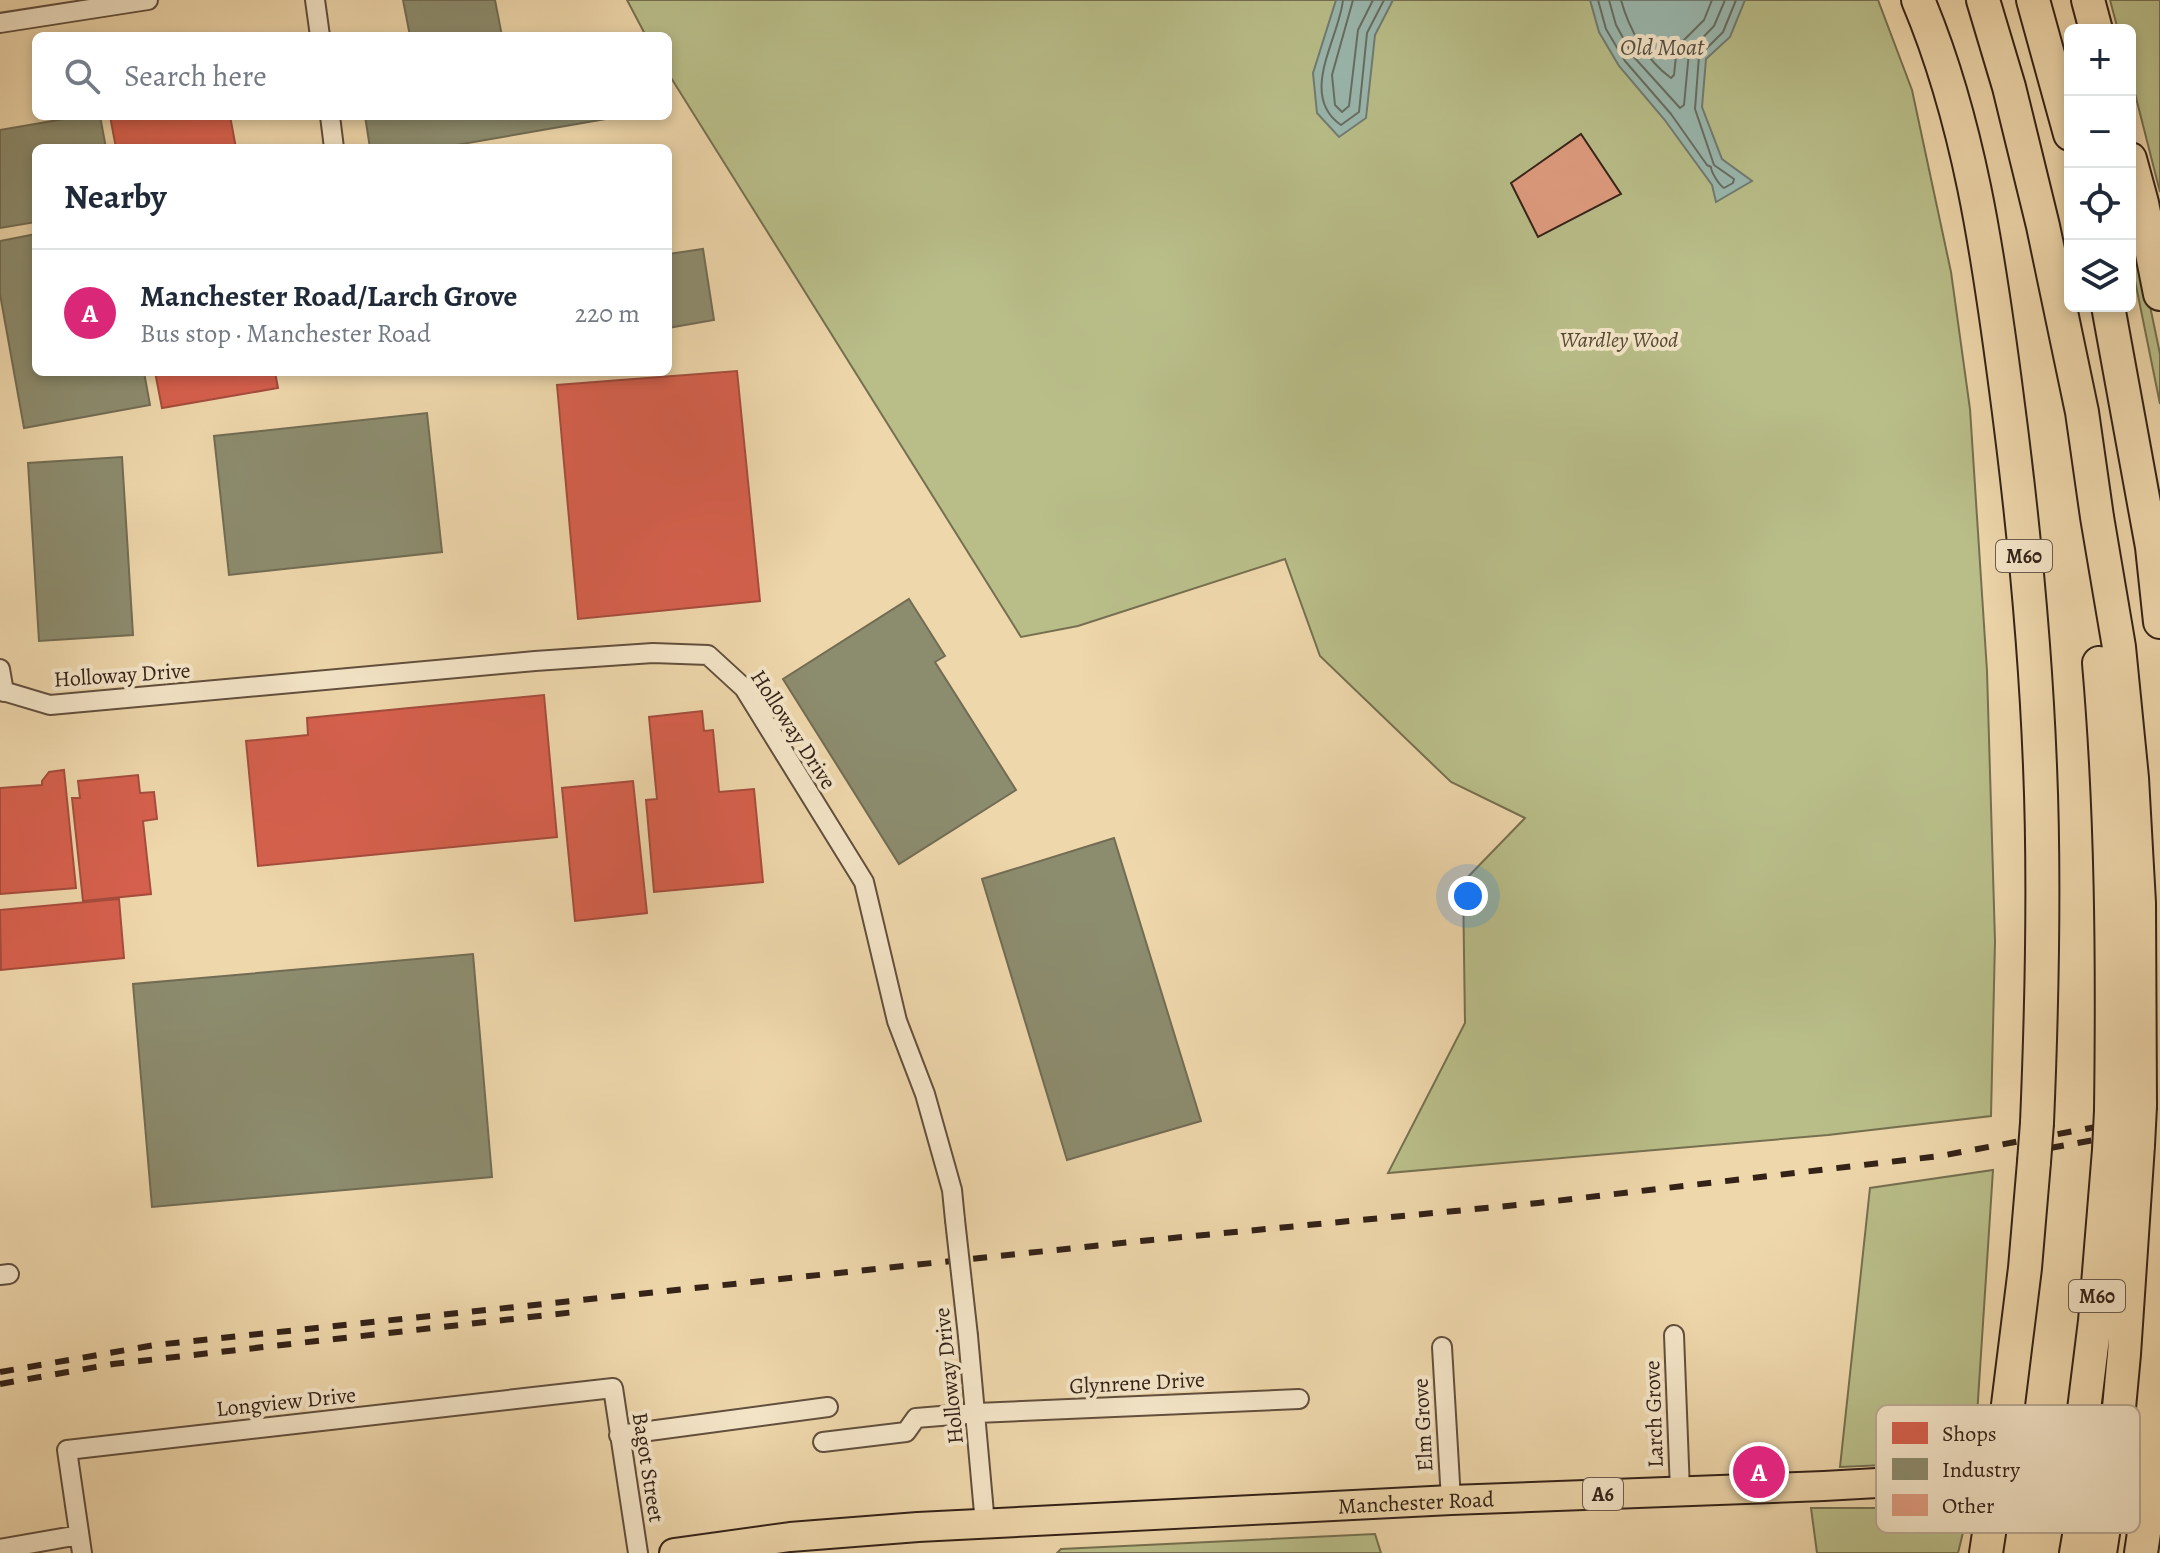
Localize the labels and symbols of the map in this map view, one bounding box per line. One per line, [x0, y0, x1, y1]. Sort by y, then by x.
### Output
water label: Old Moat [1620, 31, 1705, 63]
park label: Wardley Wood [1560, 325, 1678, 355]
road number: M60 [1996, 540, 2052, 572]
street label: Holloway Drive [53, 655, 191, 695]
street label: Holloway Drive [743, 664, 843, 795]
your location [1448, 876, 1488, 916]
road number: M60 [2069, 1280, 2125, 1312]
street label: Holloway Drive [927, 1306, 971, 1446]
street label: Larch Grove [1637, 1360, 1671, 1468]
street label: Glynrene Drive [1069, 1364, 1205, 1402]
street label: Elm Grove [1406, 1378, 1440, 1472]
street label: Longview Drive [215, 1380, 357, 1424]
legend [1876, 1405, 2140, 1533]
street label: Bagot Street [625, 1410, 672, 1524]
text: Shops [1942, 1419, 1997, 1449]
pin: A [1733, 1442, 1785, 1502]
text: Industry [1942, 1455, 2020, 1485]
road number: A6 [1583, 1478, 1623, 1510]
street label: Manchester Road [1337, 1484, 1495, 1522]
text: Other [1942, 1491, 1995, 1521]

